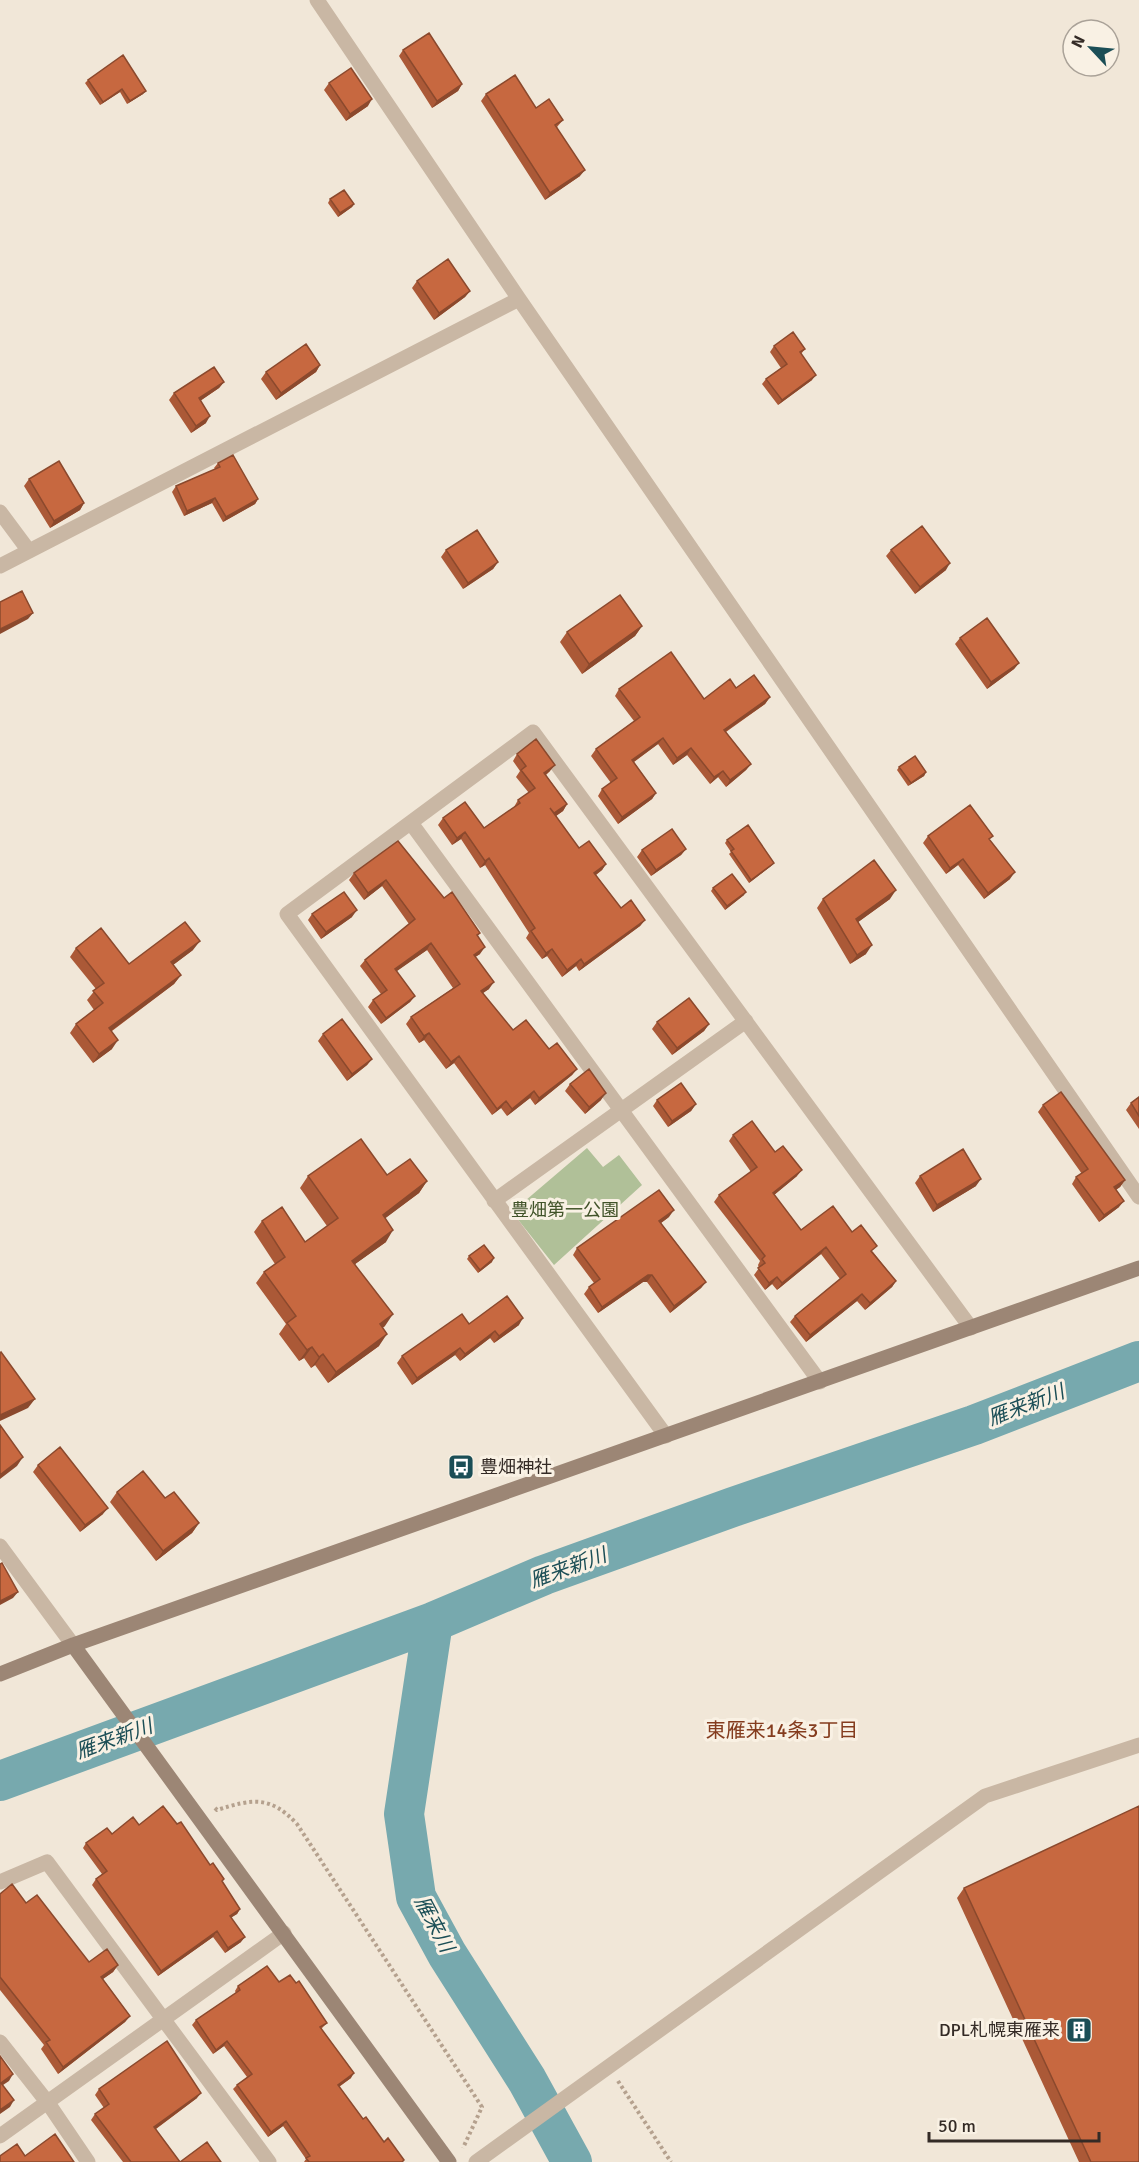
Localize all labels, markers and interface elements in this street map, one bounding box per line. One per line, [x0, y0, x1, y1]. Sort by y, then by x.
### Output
north arrow [1061, 18, 1121, 78]
text: N [1067, 32, 1090, 51]
park label: 豊畑第一公園 [511, 1199, 619, 1221]
water label: 雁来新川 [984, 1378, 1070, 1431]
bus stop icon: 豊畑神社 [446, 1452, 476, 1482]
place label: 豊畑神社 [480, 1456, 552, 1478]
water label: 雁来新川 [526, 1542, 612, 1593]
water label: 雁来新川 [72, 1713, 158, 1764]
district label: 東雁来14条3丁目 [706, 1718, 858, 1743]
water label: 雁来川 [409, 1892, 460, 1958]
building icon: DPL札幌東雁来 [1064, 2015, 1094, 2045]
place label: DPL札幌東雁来 [939, 2019, 1060, 2041]
scale bar [929, 2105, 1098, 2143]
text: 50 m [938, 2115, 976, 2137]

